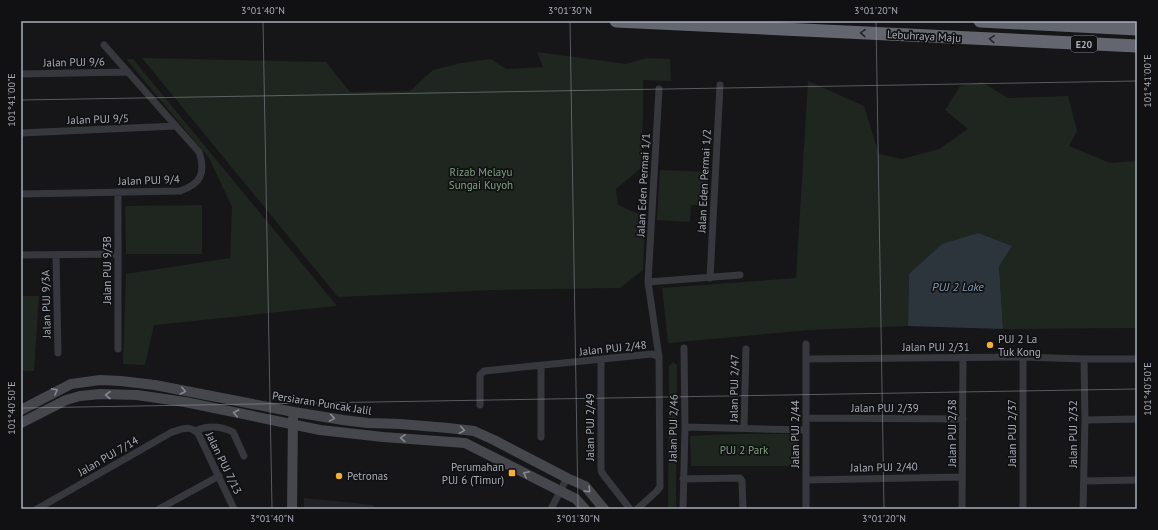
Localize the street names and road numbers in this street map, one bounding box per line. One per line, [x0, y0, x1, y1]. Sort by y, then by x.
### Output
street label: Lebuhraya Maju [887, 27, 962, 45]
road number: E20 [1071, 36, 1097, 52]
street label: Jalan PUJ 9/6 [42, 54, 105, 70]
street label: Jalan PUJ 9/5 [66, 111, 129, 127]
street label: Jalan Eden Permai 1/2 [694, 129, 714, 234]
street label: Jalan Eden Permai 1/1 [633, 133, 653, 238]
street label: Jalan PUJ 9/4 [117, 172, 180, 188]
street label: Jalan PUJ 9/3B [100, 236, 114, 305]
street label: Jalan PUJ 9/3A [38, 269, 54, 339]
street label: Jalan PUJ 2/48 [578, 338, 647, 359]
street label: Jalan PUJ 2/31 [901, 340, 970, 354]
street label: Jalan PUJ 2/47 [726, 354, 742, 423]
street label: Persiaran Puncak Jalil [271, 388, 373, 418]
street label: Jalan PUJ 2/49 [583, 393, 597, 462]
street label: Jalan PUJ 2/46 [665, 394, 681, 463]
street label: Jalan PUJ 2/38 [945, 399, 959, 468]
street label: Jalan PUJ 2/37 [1005, 399, 1019, 468]
street label: Jalan PUJ 2/44 [788, 400, 802, 469]
street label: Jalan PUJ 2/32 [1066, 400, 1080, 469]
street label: Jalan PUJ 2/39 [850, 401, 919, 415]
street label: Jalan PUJ 7/13 [202, 429, 245, 496]
street label: Jalan PUJ 7/14 [74, 433, 141, 479]
street label: Jalan PUJ 2/40 [849, 459, 918, 475]

